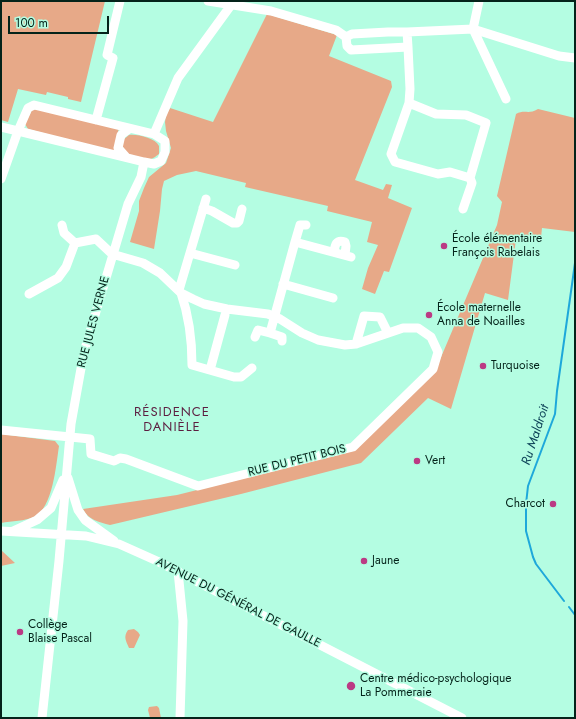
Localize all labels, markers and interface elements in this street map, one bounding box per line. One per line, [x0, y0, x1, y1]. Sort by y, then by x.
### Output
scale bar [10, 8, 111, 34]
text: 100 m [15, 14, 48, 32]
place label: École élémentaire François Rabelais [452, 232, 542, 260]
marker: École élémentaire François Rabelais [439, 241, 449, 251]
street label: RUE JULES VERNE [75, 275, 113, 369]
place label: École maternelle Anna de Noailles [437, 301, 525, 329]
marker: École maternelle Anna de Noailles [424, 310, 434, 320]
place label: Turquoise [491, 359, 540, 373]
marker: Turquoise [478, 361, 488, 371]
water label: Ru Maldroit [519, 403, 553, 467]
district label: RÉSIDENCE DANIÈLE [134, 405, 210, 436]
street label: RUE DU PETIT BOIS [247, 442, 347, 480]
place label: Vert [425, 454, 445, 468]
marker: Vert [412, 456, 422, 466]
place label: Charcot [506, 497, 545, 511]
marker: Charcot [548, 499, 558, 509]
place label: Jaune [372, 554, 399, 568]
street label: AVENUE DU GÉNÉRAL DE GAULLE [153, 555, 323, 651]
marker: Jaune [359, 556, 369, 566]
place label: Collège Blaise Pascal [28, 618, 92, 646]
marker: Collège Blaise Pascal [15, 627, 25, 637]
place label: Centre médico-psychologique La Pommeraie [360, 672, 511, 700]
marker: Centre médico-psychologique La Pommeraie [345, 680, 357, 692]

